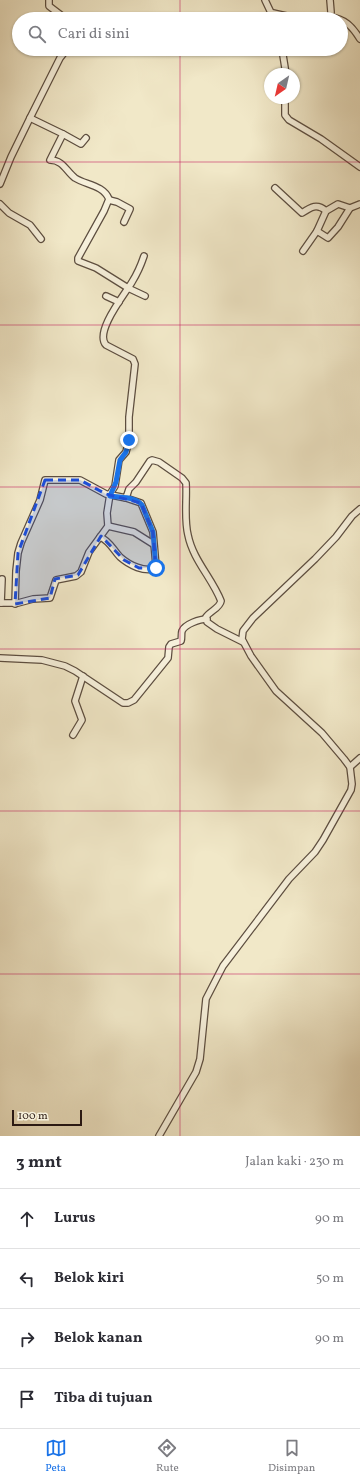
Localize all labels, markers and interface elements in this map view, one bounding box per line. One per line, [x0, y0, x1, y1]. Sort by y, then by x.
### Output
search box [12, 12, 348, 56]
icon: search [26, 23, 48, 45]
text: Cari di sini [58, 24, 129, 45]
north arrow [264, 68, 300, 104]
route end [120, 431, 138, 449]
route start [147, 559, 165, 577]
scale bar [12, 1108, 82, 1127]
text: 100 m [18, 1109, 48, 1124]
text: 3 mnt [16, 1151, 62, 1174]
text: Jalan kaki · 230 m [245, 1153, 344, 1171]
icon: ahead [16, 1208, 38, 1230]
text: Lurus [54, 1208, 95, 1229]
text: 90 m [315, 1210, 344, 1228]
icon: left [16, 1268, 38, 1290]
text: Belok kiri [54, 1268, 124, 1289]
text: 50 m [316, 1270, 344, 1288]
icon: right [16, 1328, 38, 1350]
text: Belok kanan [54, 1328, 143, 1349]
text: 90 m [315, 1330, 344, 1348]
icon: arrive [16, 1388, 38, 1410]
text: Tiba di tujuan [54, 1388, 153, 1409]
tab: Peta [45, 1437, 67, 1476]
tab: Rute [156, 1437, 179, 1476]
tab: Disimpan [268, 1437, 315, 1476]

